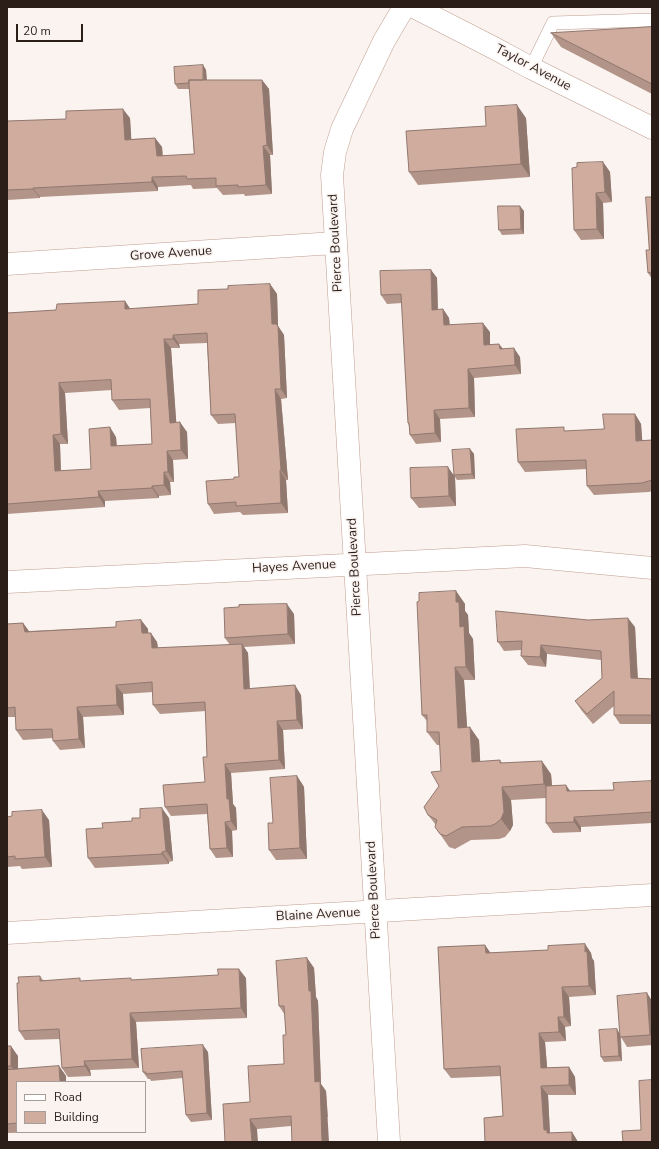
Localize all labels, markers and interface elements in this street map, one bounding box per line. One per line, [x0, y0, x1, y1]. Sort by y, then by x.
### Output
scale bar [18, 16, 85, 42]
text: 20 m [23, 23, 51, 39]
street label: Taylor Avenue [492, 41, 574, 95]
street label: Pierce Boulevard [326, 193, 346, 293]
street label: Grove Avenue [129, 243, 213, 265]
street label: Pierce Boulevard [345, 517, 365, 617]
street label: Hayes Avenue [252, 557, 336, 577]
street label: Pierce Boulevard [364, 840, 384, 940]
street label: Blaine Avenue [275, 905, 361, 925]
legend [16, 1081, 146, 1133]
text: Road [54, 1089, 82, 1105]
text: Building [54, 1109, 99, 1125]

